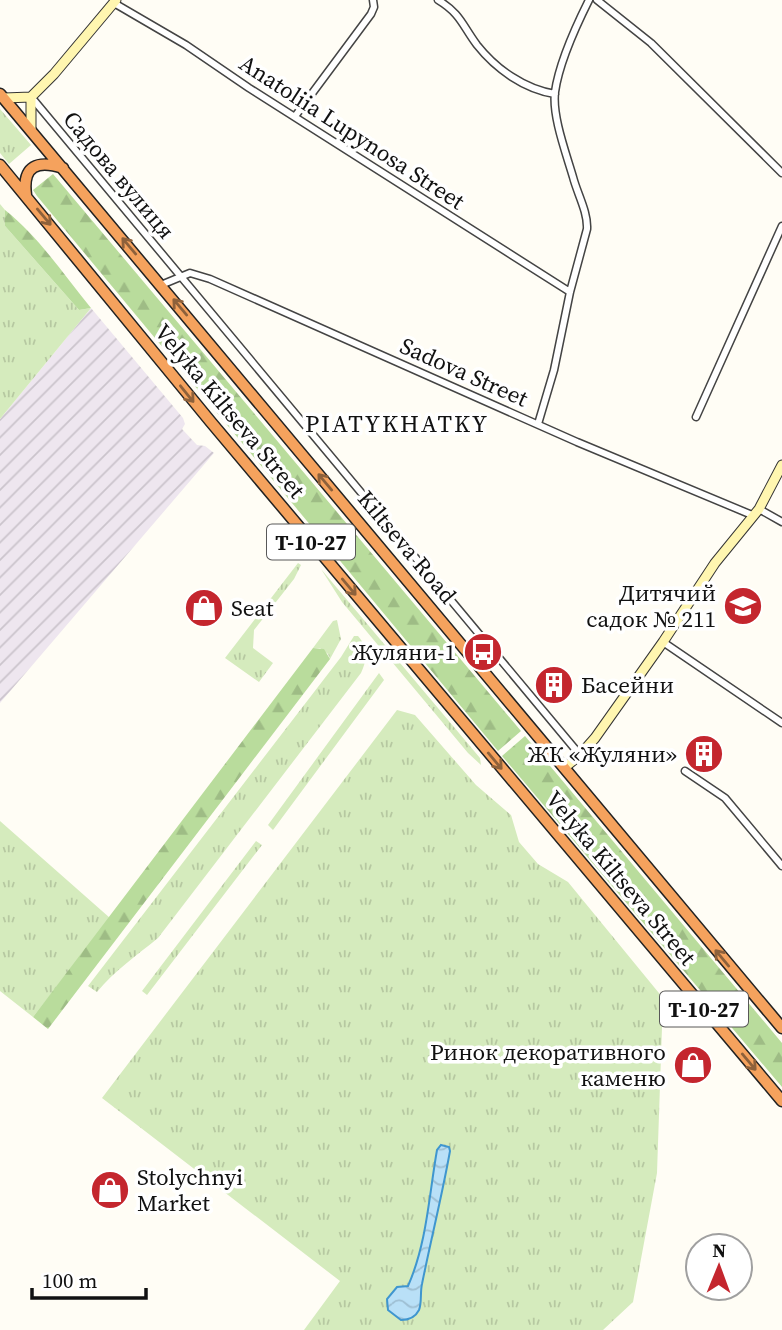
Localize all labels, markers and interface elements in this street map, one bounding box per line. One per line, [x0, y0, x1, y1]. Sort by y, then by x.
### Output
street label: Anatoliia Lupynosa Street [233, 47, 471, 217]
street label: Садова вулиця [56, 104, 182, 246]
one-way arrow [36, 208, 52, 226]
one-way arrow [121, 237, 137, 255]
one-way arrow [172, 298, 188, 316]
street label: Velyka Kiltseva Street [147, 317, 313, 505]
street label: Sadova Street [395, 330, 534, 415]
one-way arrow [180, 384, 195, 402]
district label: PIATYKHATKY [305, 407, 489, 440]
one-way arrow [318, 473, 333, 491]
street label: Kiltseva Road [350, 484, 464, 610]
road number: Т-10-27 [267, 524, 355, 560]
one-way arrow [341, 577, 357, 595]
place label: Дитячий садок № 211 [586, 577, 716, 635]
school or university icon: Дитячий садок № 211 [722, 585, 764, 627]
shop icon: Seat [183, 587, 225, 629]
place label: Seat [231, 592, 274, 624]
bus stop icon: Жуляни-1 [462, 631, 504, 673]
place label: Жуляни-1 [352, 636, 456, 668]
building icon: Басейни [533, 664, 575, 706]
place label: Басейни [581, 669, 674, 701]
building icon: ЖК «Жуляни» [683, 733, 725, 775]
place label: ЖК «Жуляни» [528, 738, 677, 770]
one-way arrow [487, 752, 503, 770]
street label: Velyka Kiltseva Street [538, 784, 704, 972]
one-way arrow [714, 949, 730, 967]
road number: Т-10-27 [660, 992, 748, 1026]
place label: Ринок декоративного каменю [430, 1036, 666, 1094]
shop icon: Ринок декоративного каменю [672, 1044, 714, 1086]
one-way arrow [742, 1053, 757, 1071]
place label: Stolychnyi Market [137, 1161, 243, 1219]
shop icon: Stolychnyi Market [89, 1169, 131, 1211]
north arrow [684, 1232, 754, 1302]
text: N [712, 1237, 727, 1263]
scale bar [32, 1256, 145, 1300]
text: 100 m [42, 1266, 97, 1295]

